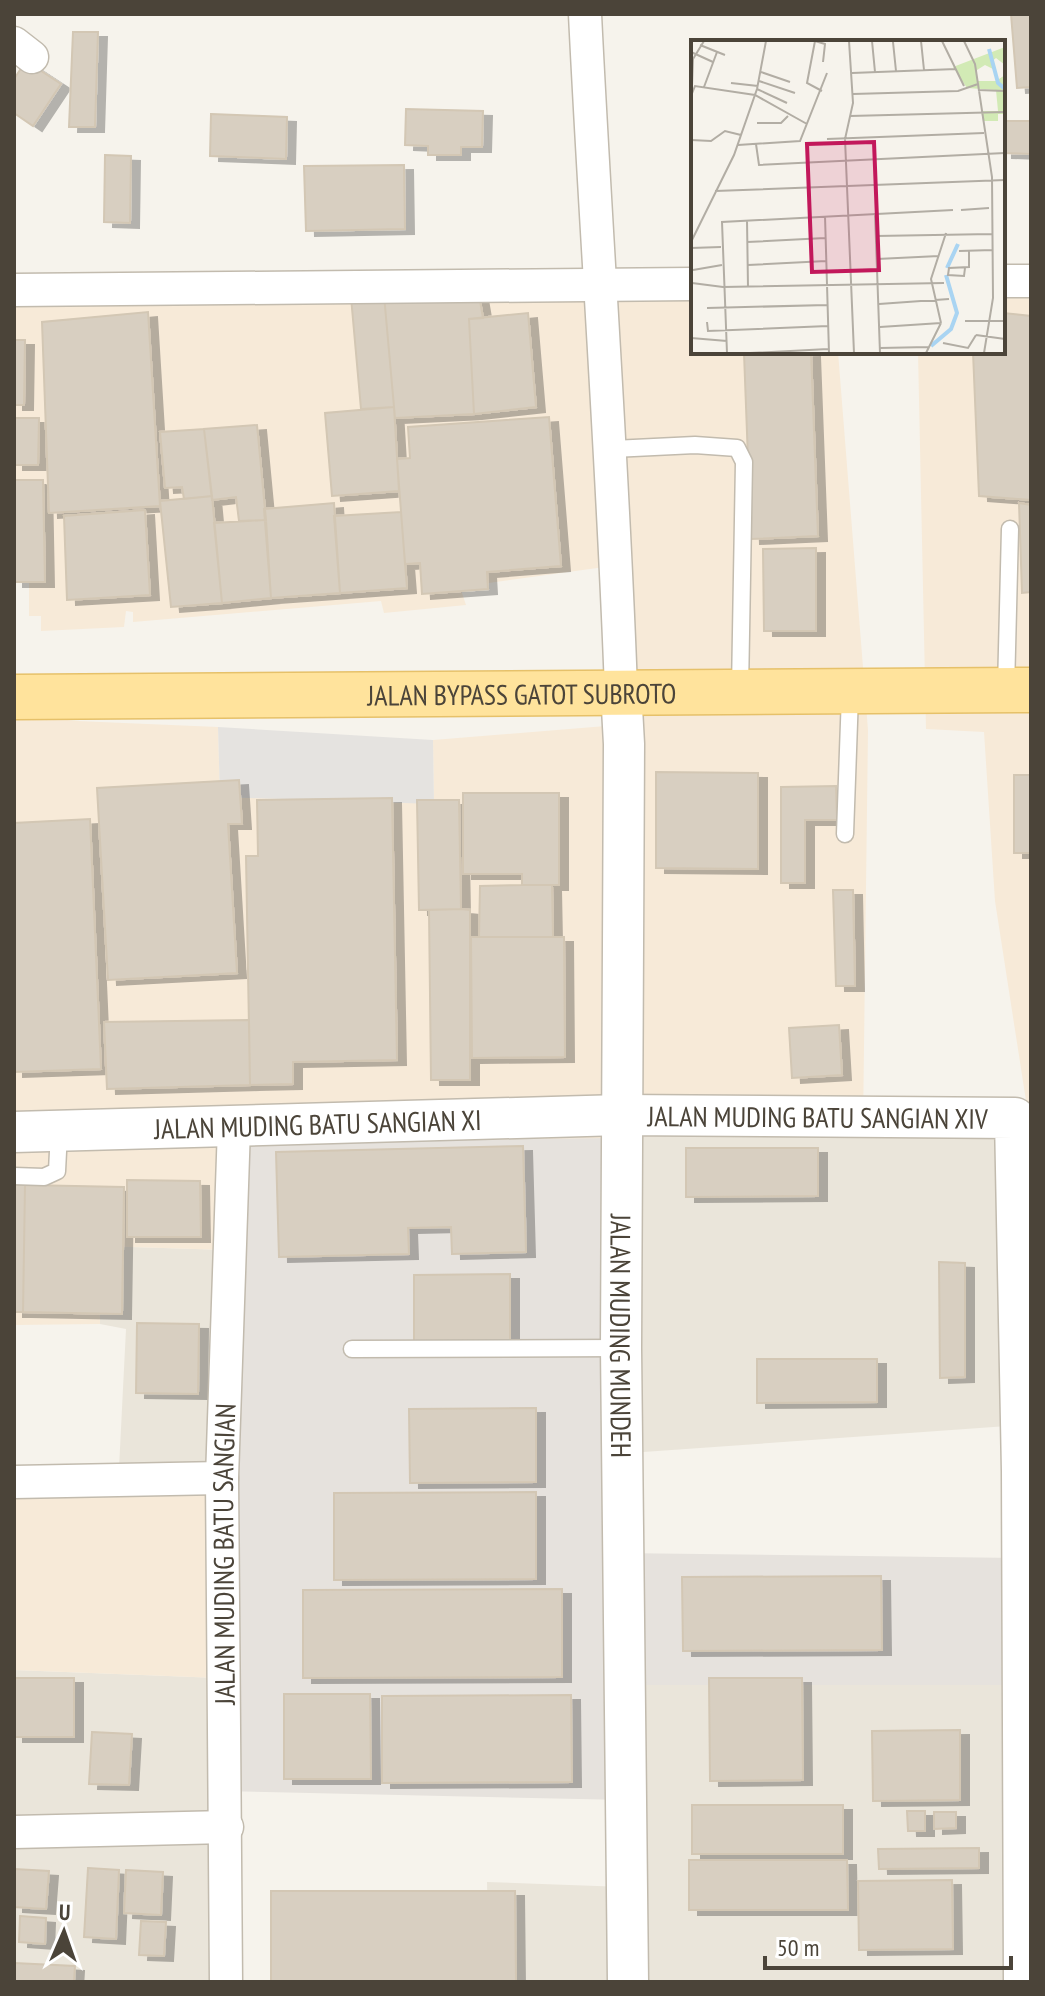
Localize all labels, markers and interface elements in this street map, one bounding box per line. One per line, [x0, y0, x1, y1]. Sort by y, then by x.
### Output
inset map [691, 40, 1005, 354]
street label: JALAN BYPASS GATOT SUBROTO [366, 674, 677, 713]
street label: JALAN MUDING BATU SANGIAN XIV [646, 1097, 989, 1136]
street label: JALAN MUDING BATU SANGIAN XI [153, 1100, 482, 1147]
street label: JALAN MUDING MUNDEH [602, 1213, 641, 1458]
street label: JALAN MUDING BATU SANGIAN [203, 1403, 243, 1706]
north arrow [24, 1892, 104, 1972]
text: U [59, 1898, 71, 1926]
scale bar [765, 1920, 1011, 1970]
text: 50 m [777, 1932, 819, 1963]

